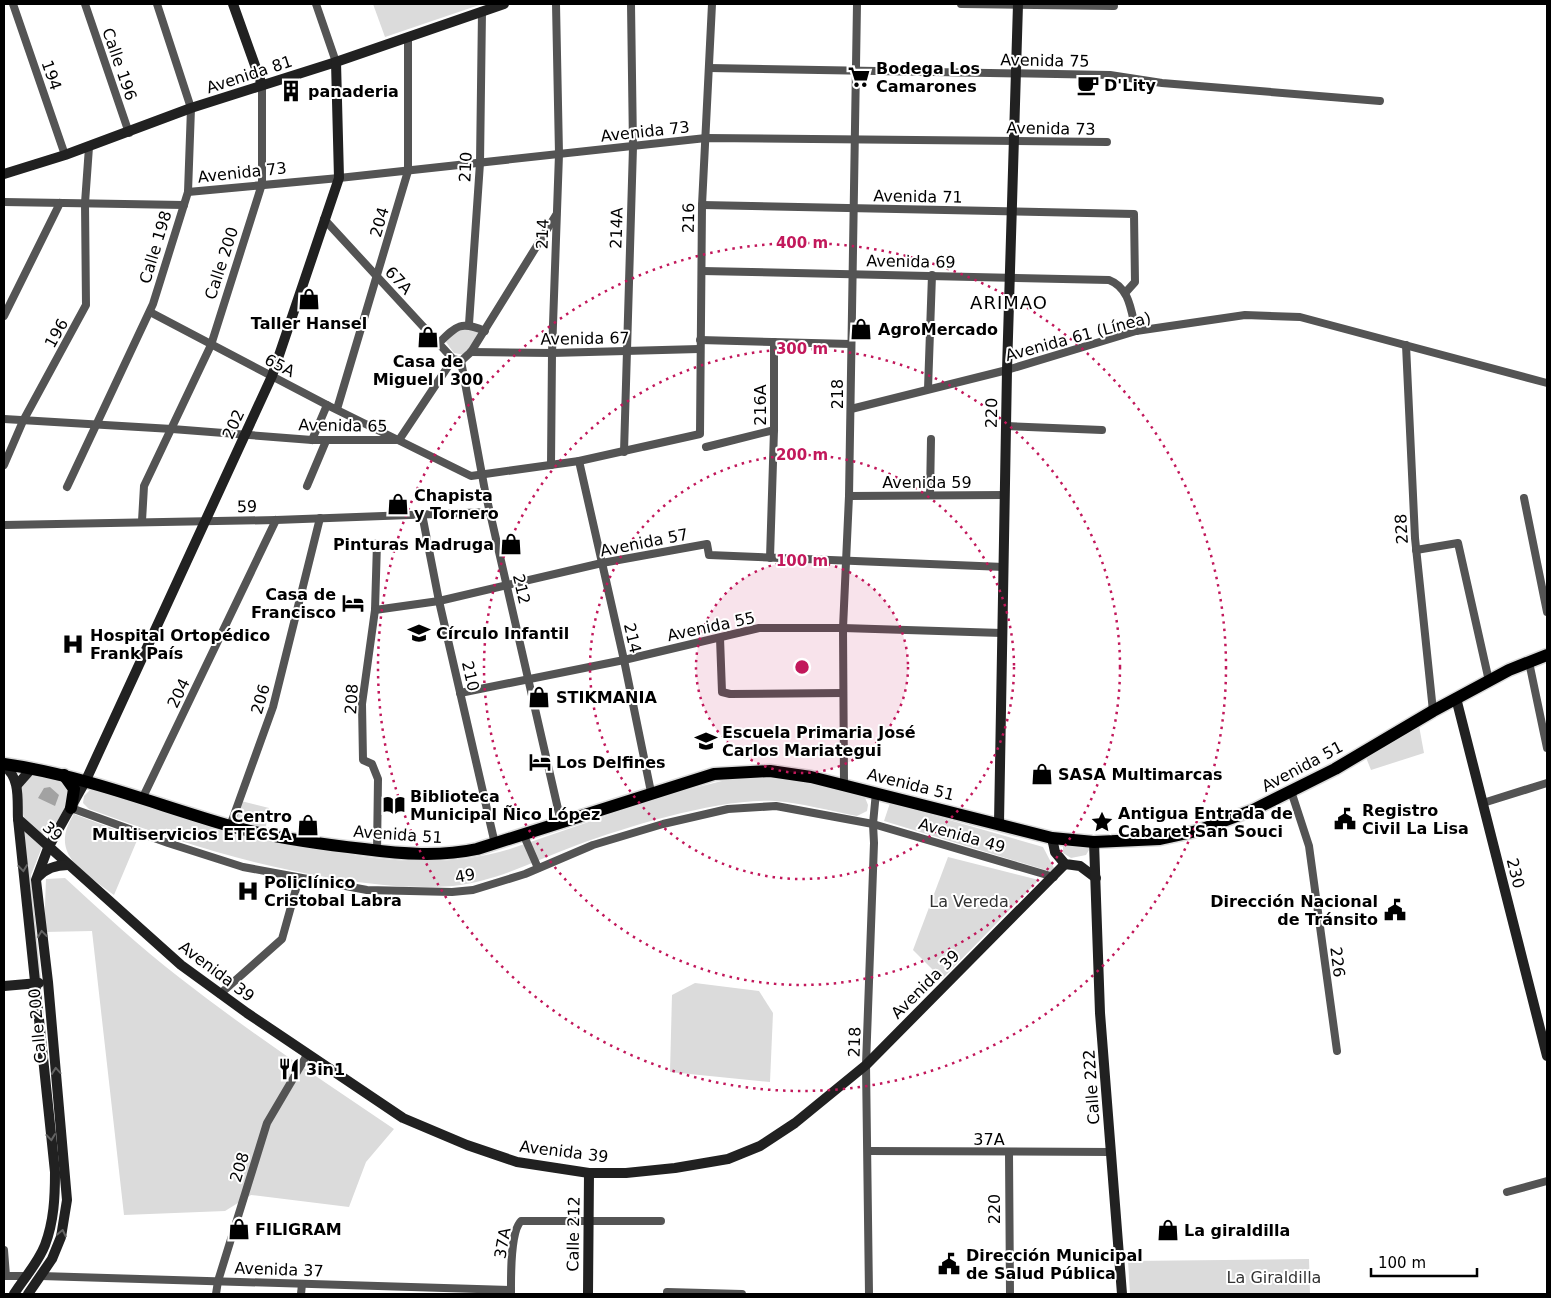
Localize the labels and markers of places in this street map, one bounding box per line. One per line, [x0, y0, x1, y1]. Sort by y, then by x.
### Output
place label: Bodega Los Camarones [876, 59, 980, 96]
supermarket icon: Bodega Los Camarones [846, 64, 872, 90]
cafe icon: D'Lity [1075, 72, 1101, 98]
place label: D'Lity [1104, 76, 1157, 95]
building icon: panaderia [278, 78, 304, 104]
place label: panaderia [308, 82, 399, 101]
shop icon: Taller Hansel [296, 286, 322, 312]
place label: Taller Hansel [251, 314, 367, 333]
shop icon: AgroMercado [848, 316, 874, 342]
place label: AgroMercado [878, 320, 998, 339]
shop icon: Casa de Miguel l 300 [415, 324, 441, 350]
place label: Casa de Miguel l 300 [373, 352, 483, 389]
place label: Chapista y Tornero [414, 486, 499, 523]
shop icon: Chapista y Tornero [385, 491, 411, 517]
shop icon: Pinturas Madruga [498, 531, 524, 557]
place label: Pinturas Madruga [333, 535, 494, 554]
place label: Casa de Francisco [251, 585, 336, 622]
hotel icon: Casa de Francisco [340, 590, 366, 616]
school or university icon: Círculo Infantil [406, 620, 432, 646]
place label: Círculo Infantil [436, 624, 569, 643]
place label: Hospital Ortopédico Frank País [90, 626, 270, 663]
hospital icon: Hospital Ortopédico Frank País [60, 631, 86, 657]
centre of rings [793, 658, 811, 676]
shop icon: STIKMANIA [526, 684, 552, 710]
place label: STIKMANIA [556, 688, 657, 707]
place label: Escuela Primaria José Carlos Mariategui [722, 723, 916, 760]
school or university icon: Escuela Primaria José Carlos Mariategui [693, 728, 719, 754]
hotel icon: Los Delfines [527, 749, 553, 775]
place label: Los Delfines [556, 753, 666, 772]
shop icon: SASA Multimarcas [1029, 761, 1055, 787]
place label: SASA Multimarcas [1058, 765, 1222, 784]
place label: Biblioteca Municipal Ñico López [410, 787, 600, 824]
library icon: Biblioteca Municipal Ñico López [381, 792, 407, 818]
place label: Registro Civil La Lisa [1362, 801, 1469, 838]
place label: Antigua Entrada de Cabaret San Souci [1118, 804, 1293, 841]
public building icon: Registro Civil La Lisa [1332, 806, 1358, 832]
place label: Centro Multiservicios ETECSA [92, 807, 293, 844]
place icon: Antigua Entrada de Cabaret San Souci [1089, 809, 1115, 835]
shop icon: Centro Multiservicios ETECSA [295, 812, 321, 838]
place label: Policlínico Cristobal Labra [264, 873, 402, 910]
hospital icon: Policlínico Cristobal Labra [235, 878, 261, 904]
place label: Dirección Nacional de Tránsito [1210, 892, 1378, 929]
public building icon: Dirección Nacional de Tránsito [1382, 897, 1408, 923]
restaurant icon: 3in1 [276, 1056, 302, 1082]
place label: 3in1 [306, 1060, 345, 1079]
shop icon: FILIGRAM [226, 1216, 252, 1242]
shop icon: La giraldilla [1155, 1217, 1181, 1243]
place label: FILIGRAM [255, 1220, 342, 1239]
place label: La giraldilla [1184, 1221, 1290, 1240]
place label: Dirección Municipal de Salud Pública [966, 1246, 1143, 1283]
public building icon: Dirección Municipal de Salud Pública [936, 1251, 962, 1277]

